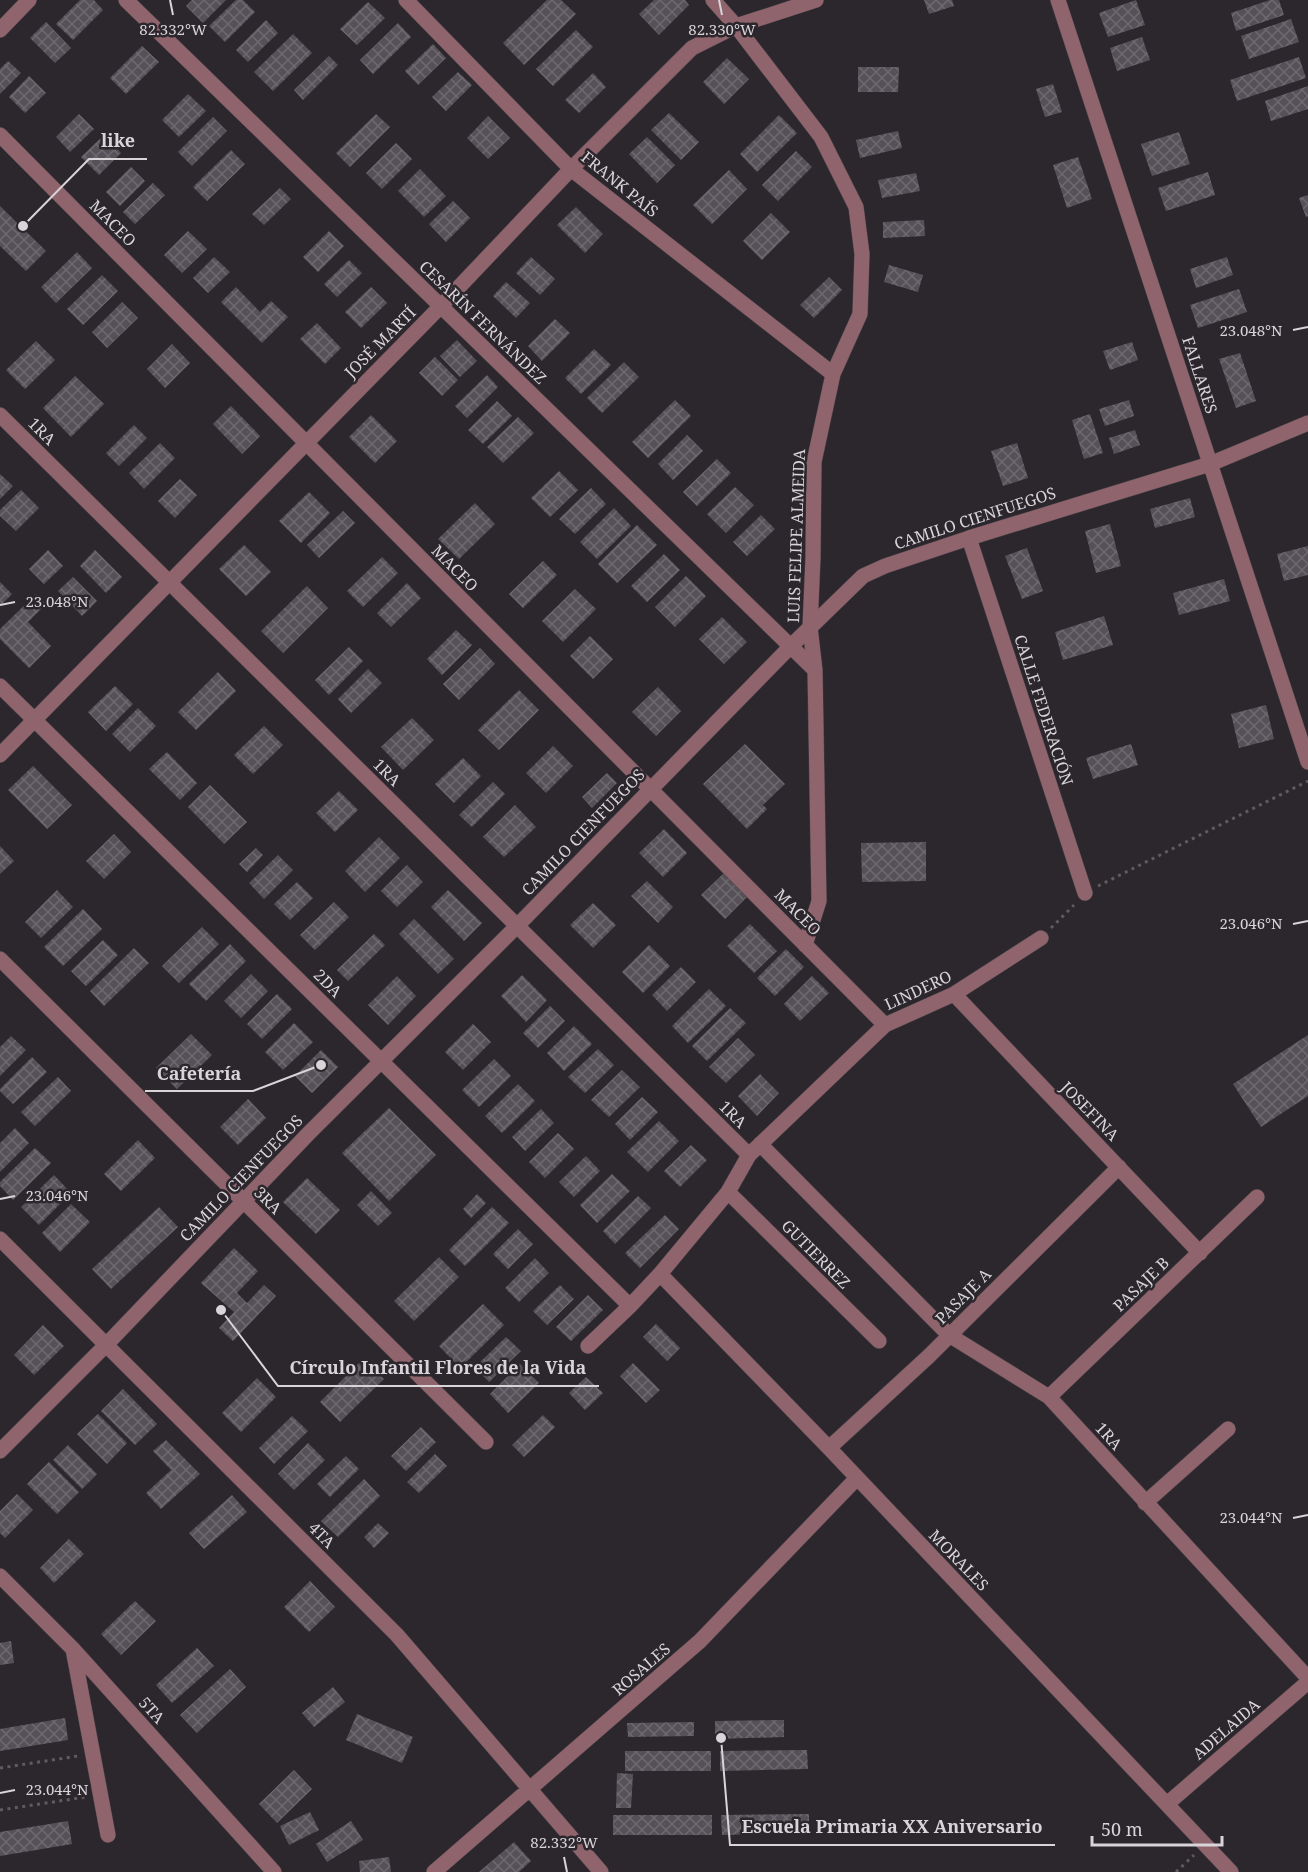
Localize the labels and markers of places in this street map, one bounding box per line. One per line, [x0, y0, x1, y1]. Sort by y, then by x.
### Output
callout: like [89, 123, 147, 159]
callout: Cafetería [145, 1055, 253, 1091]
callout: Círculo Infantil Flores de la Vida [278, 1350, 599, 1386]
callout: Escuela Primaria XX Aniversario [730, 1809, 1055, 1845]

